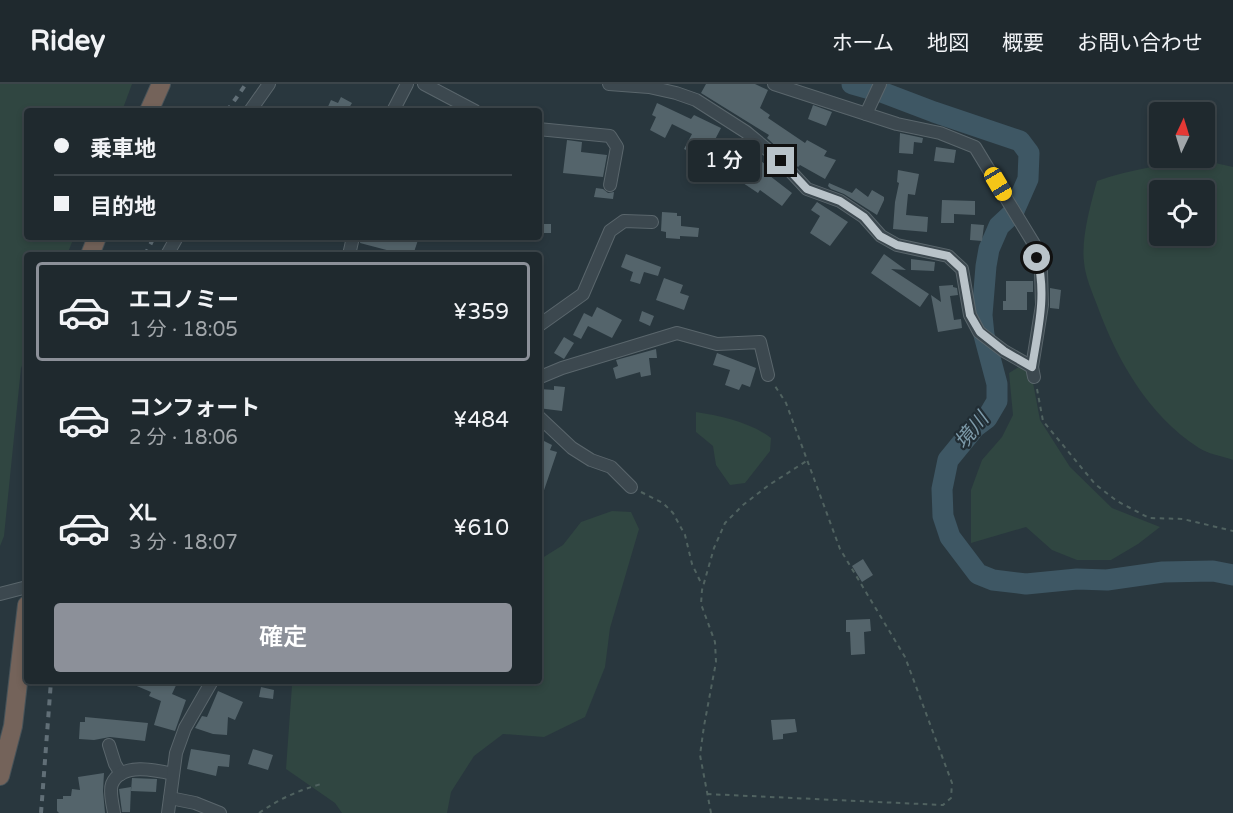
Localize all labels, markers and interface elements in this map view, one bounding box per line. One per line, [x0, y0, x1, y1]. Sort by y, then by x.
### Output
text: Ridey [30, 24, 105, 58]
text: ホーム [832, 31, 894, 56]
text: 地図 [927, 31, 969, 56]
text: 概要 [1002, 31, 1044, 56]
text: お問い合わせ [1077, 31, 1203, 56]
north arrow [1149, 102, 1215, 168]
map controls [1149, 102, 1215, 246]
text: 乗車地 [90, 136, 156, 162]
callout: 1 分 [688, 140, 760, 182]
route end [767, 147, 794, 174]
text: 1 分 [705, 149, 743, 173]
car [981, 164, 1015, 204]
button: locate [1149, 180, 1215, 246]
text: 目的地 [90, 194, 156, 220]
route start [1023, 244, 1050, 271]
icon: car [57, 285, 111, 339]
text: エコノミー [129, 287, 239, 313]
text: ¥359 [453, 299, 509, 325]
text: 1 分 · 18:05 [129, 318, 238, 342]
icon: car [57, 393, 111, 447]
text: コンフォート [129, 395, 260, 421]
water label: 境川 [950, 406, 995, 454]
text: ¥484 [453, 407, 509, 433]
text: 2 分 · 18:06 [129, 426, 238, 450]
text: XL [129, 500, 156, 526]
icon: car [57, 501, 111, 555]
text: ¥610 [453, 515, 509, 541]
text: 3 分 · 18:07 [129, 531, 238, 555]
button: 確定 [54, 603, 512, 672]

